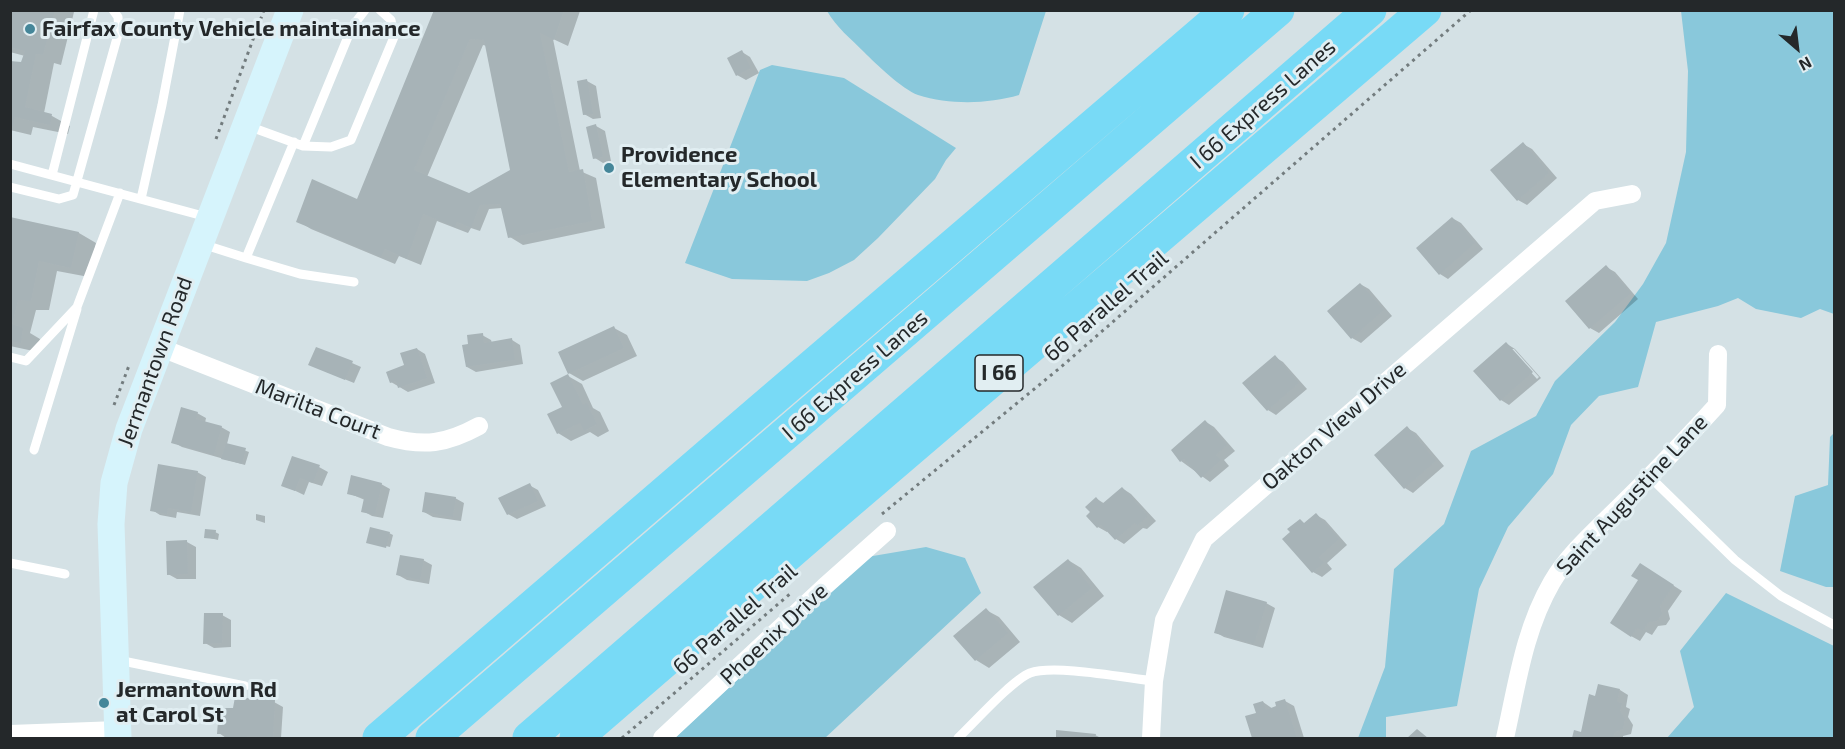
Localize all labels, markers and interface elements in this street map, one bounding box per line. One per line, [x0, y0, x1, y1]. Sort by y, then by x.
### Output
place label: Fairfax County Vehicle maintainance [42, 16, 421, 42]
north arrow [1767, 18, 1827, 78]
marker: Fairfax County Vehicle maintainance [23, 22, 37, 36]
street label: I 66 Express Lanes [1185, 34, 1341, 174]
text: N [1796, 53, 1815, 75]
place label: Providence Elementary School [621, 142, 817, 194]
marker: Providence Elementary School [602, 161, 616, 175]
street label: 66 Parallel Trail [1039, 245, 1173, 367]
street label: Jermantown Road [112, 273, 198, 451]
street label: I 66 Express Lanes [777, 305, 933, 445]
road number: I 66 [975, 355, 1023, 391]
street label: Oakton View Drive [1256, 356, 1412, 496]
street label: Marilta Court [252, 373, 384, 445]
street label: Saint Augustine Lane [1551, 409, 1713, 581]
street label: 66 Parallel Trail [668, 558, 802, 680]
street label: Phoenix Drive [715, 578, 833, 690]
place label: Jermantown Rd at Carol St [116, 677, 277, 728]
marker: Jermantown Rd at Carol St [97, 696, 111, 710]

